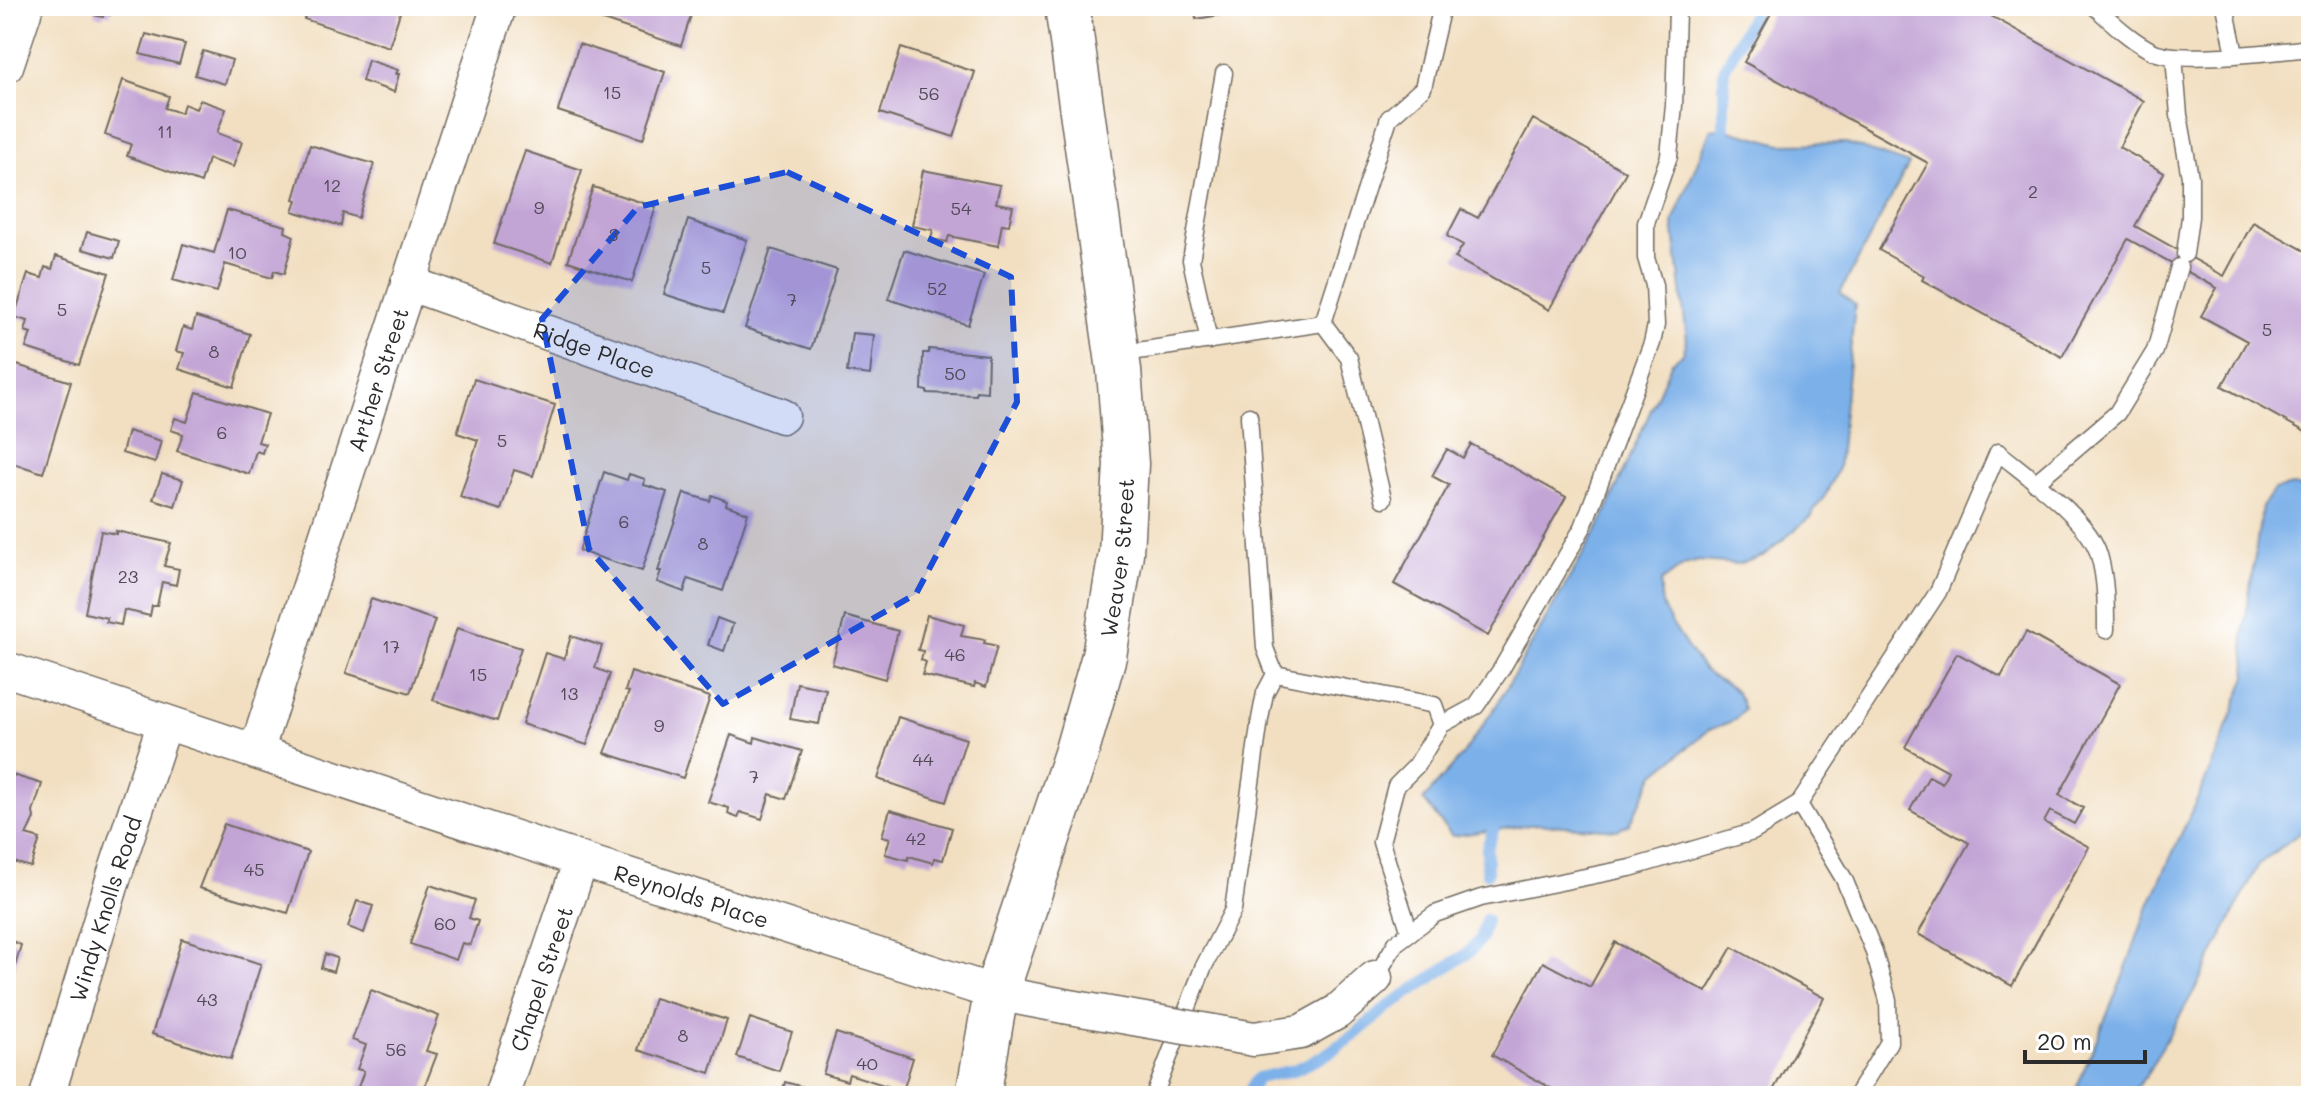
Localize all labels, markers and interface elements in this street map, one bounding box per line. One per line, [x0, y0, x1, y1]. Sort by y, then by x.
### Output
house number: 15 [603, 80, 621, 104]
house number: 56 [918, 81, 940, 105]
house number: 11 [157, 119, 173, 143]
house number: 12 [323, 173, 341, 197]
house number: 2 [2028, 179, 2038, 203]
house number: 9 [534, 195, 545, 219]
house number: 54 [950, 196, 972, 220]
house number: 3 [608, 222, 618, 246]
house number: 10 [227, 240, 247, 264]
house number: 5 [701, 255, 711, 279]
house number: 52 [927, 276, 947, 300]
house number: 7 [787, 287, 797, 311]
house number: 5 [57, 297, 67, 321]
street label: Arther Street [340, 303, 414, 455]
street label: Ridge Place [530, 314, 659, 384]
house number: 5 [2262, 317, 2272, 341]
house number: 8 [209, 339, 220, 363]
house number: 50 [944, 361, 966, 385]
house number: 6 [217, 420, 227, 444]
house number: 5 [497, 428, 507, 452]
street label: Weaver Street [1093, 477, 1140, 639]
house number: 6 [619, 509, 629, 533]
house number: 8 [698, 531, 709, 555]
house number: 23 [118, 564, 138, 588]
house number: 17 [382, 634, 400, 658]
house number: 46 [944, 642, 966, 666]
house number: 15 [469, 662, 487, 686]
house number: 13 [560, 681, 578, 705]
house number: 9 [654, 713, 665, 737]
house number: 44 [912, 747, 934, 771]
house number: 7 [749, 764, 759, 788]
street label: Windy Knolls Road [62, 812, 147, 1005]
house number: 42 [906, 826, 926, 850]
house number: 45 [243, 857, 265, 881]
street label: Reynolds Place [610, 857, 773, 934]
street label: Chapel Street [503, 902, 579, 1055]
house number: 60 [434, 911, 456, 935]
house number: 43 [196, 987, 218, 1011]
scale bar [2025, 1014, 2145, 1064]
house number: 8 [678, 1023, 689, 1047]
text: 20 m [2037, 1025, 2092, 1056]
house number: 56 [385, 1037, 407, 1061]
house number: 40 [856, 1051, 878, 1075]

